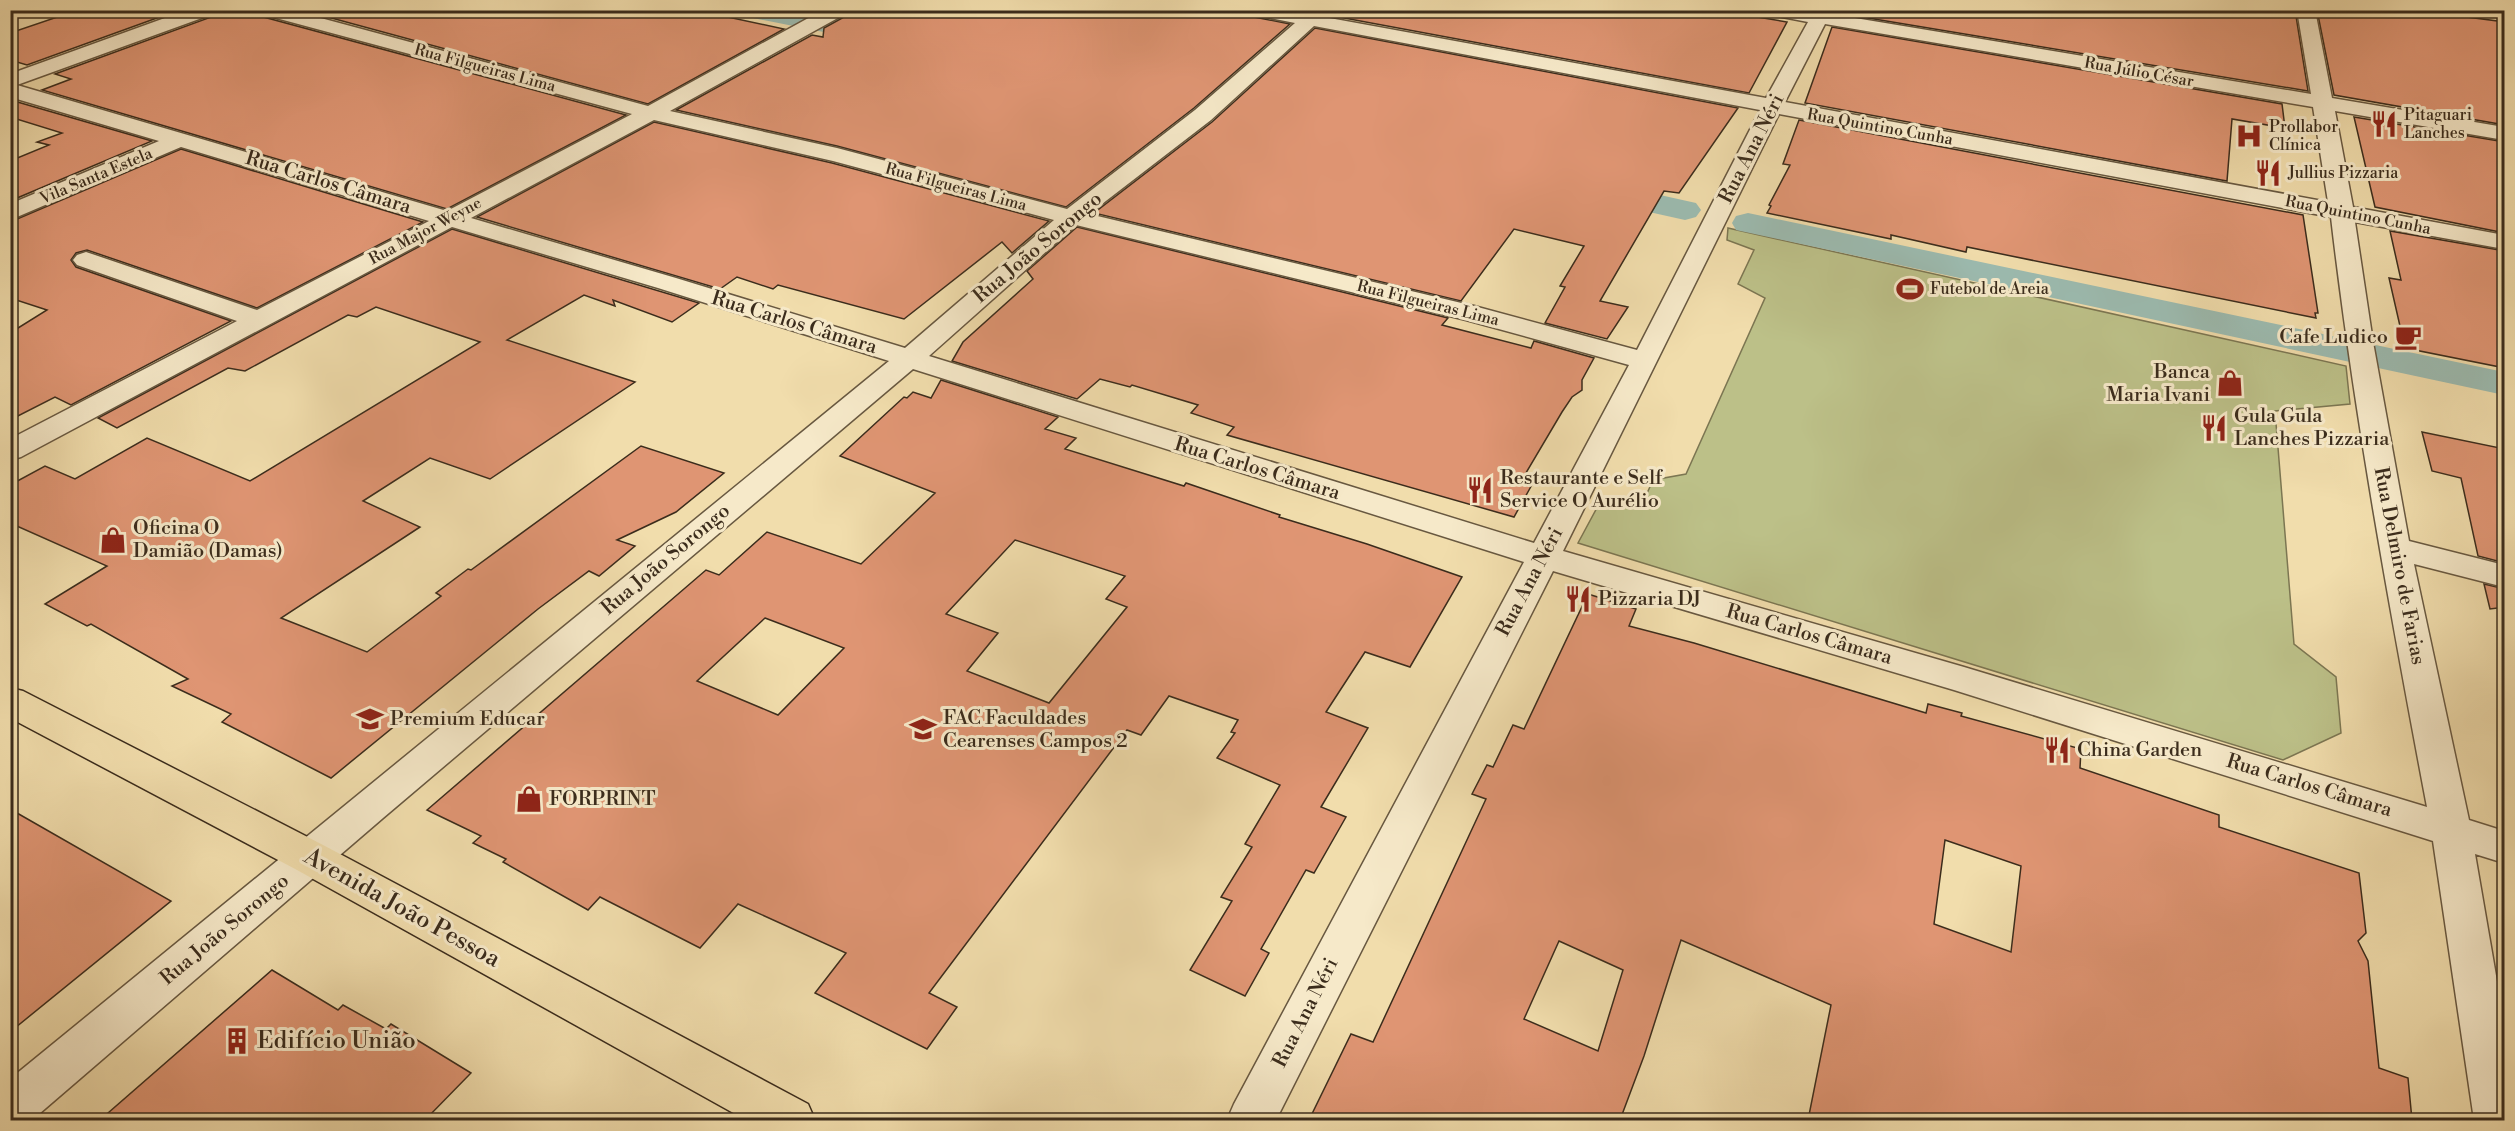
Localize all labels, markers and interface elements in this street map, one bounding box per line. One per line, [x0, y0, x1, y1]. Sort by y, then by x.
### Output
street label: Rua Filgueiras Lima [412, 39, 559, 97]
street label: Rua Júlio César [2083, 53, 2195, 91]
street label: Rua Ana Néri [1714, 90, 1790, 208]
street label: Rua Quintino Cunha [1805, 104, 1956, 150]
place label: Pitaguari Lanches [2404, 105, 2472, 143]
restaurant icon: Pitaguari Lanches [2369, 109, 2399, 139]
place label: Prollabor Clínica [2269, 117, 2338, 155]
hospital icon: Prollabor Clínica [2234, 121, 2264, 151]
street label: Vila Santa Estela [36, 143, 156, 209]
street label: Rua Carlos Câmara [242, 146, 415, 220]
street label: Rua Filgueiras Lima [883, 158, 1030, 216]
restaurant icon: Jullius Pizzaria [2253, 158, 2283, 188]
place label: Jullius Pizzaria [2287, 163, 2399, 183]
street label: Rua João Sorongo [968, 187, 1108, 309]
street label: Rua Quintino Cunha [2283, 191, 2433, 239]
street label: Rua Major Weyne [365, 193, 485, 269]
sports icon: Futebol de Areia [1895, 274, 1925, 304]
street label: Rua Filgueiras Lima [1355, 276, 1502, 331]
place label: Futebol de Areia [1930, 279, 2050, 299]
street label: Rua Carlos Câmara [708, 286, 881, 360]
cafe icon: Cafe Ludico [2393, 322, 2423, 352]
place label: Cafe Ludico [2279, 325, 2388, 350]
place label: Banca Maria Ivani [2106, 360, 2211, 408]
shop icon: Banca Maria Ivani [2215, 368, 2245, 398]
place label: Gula Gula Lanches Pizzaria [2234, 404, 2390, 452]
restaurant icon: Gula Gula Lanches Pizzaria [2199, 413, 2229, 443]
street label: Rua Carlos Câmara [1171, 432, 1344, 506]
street label: Rua Delmiro de Farias [2368, 465, 2430, 667]
place label: Restaurante e Self Service O Aurélio [1500, 466, 1663, 514]
restaurant icon: Restaurante e Self Service O Aurélio [1465, 475, 1495, 505]
street label: Rua João Sorongo [596, 499, 736, 621]
place label: Oficina O Damião (Damas) [133, 516, 283, 564]
street label: Rua Ana Néri [1491, 523, 1569, 641]
shop icon: Oficina O Damião (Damas) [98, 525, 128, 555]
restaurant icon: Pizzaria DJ [1563, 584, 1593, 614]
place label: Pizzaria DJ [1598, 587, 1701, 612]
street label: Rua Carlos Câmara [1723, 599, 1896, 671]
school or university icon: Premium Educar [355, 704, 385, 734]
place label: FAC Faculdades Cearenses Campos 2 [943, 706, 1128, 754]
place label: Premium Educar [390, 707, 545, 732]
school or university icon: FAC Faculdades Cearenses Campos 2 [908, 714, 938, 744]
restaurant icon: China Garden [2042, 735, 2072, 765]
place label: China Garden [2077, 738, 2202, 763]
street label: Rua Carlos Câmara [2223, 749, 2396, 823]
shop icon: FORPRINT [514, 784, 544, 814]
place label: FORPRINT [549, 787, 656, 812]
street label: Avenida João Pessoa [298, 841, 506, 975]
street label: Rua João Sorongo [155, 869, 295, 991]
street label: Rua Ana Néri [1268, 954, 1344, 1072]
building icon: Edifício União [222, 1026, 252, 1056]
place label: Edifício União [257, 1026, 416, 1056]

